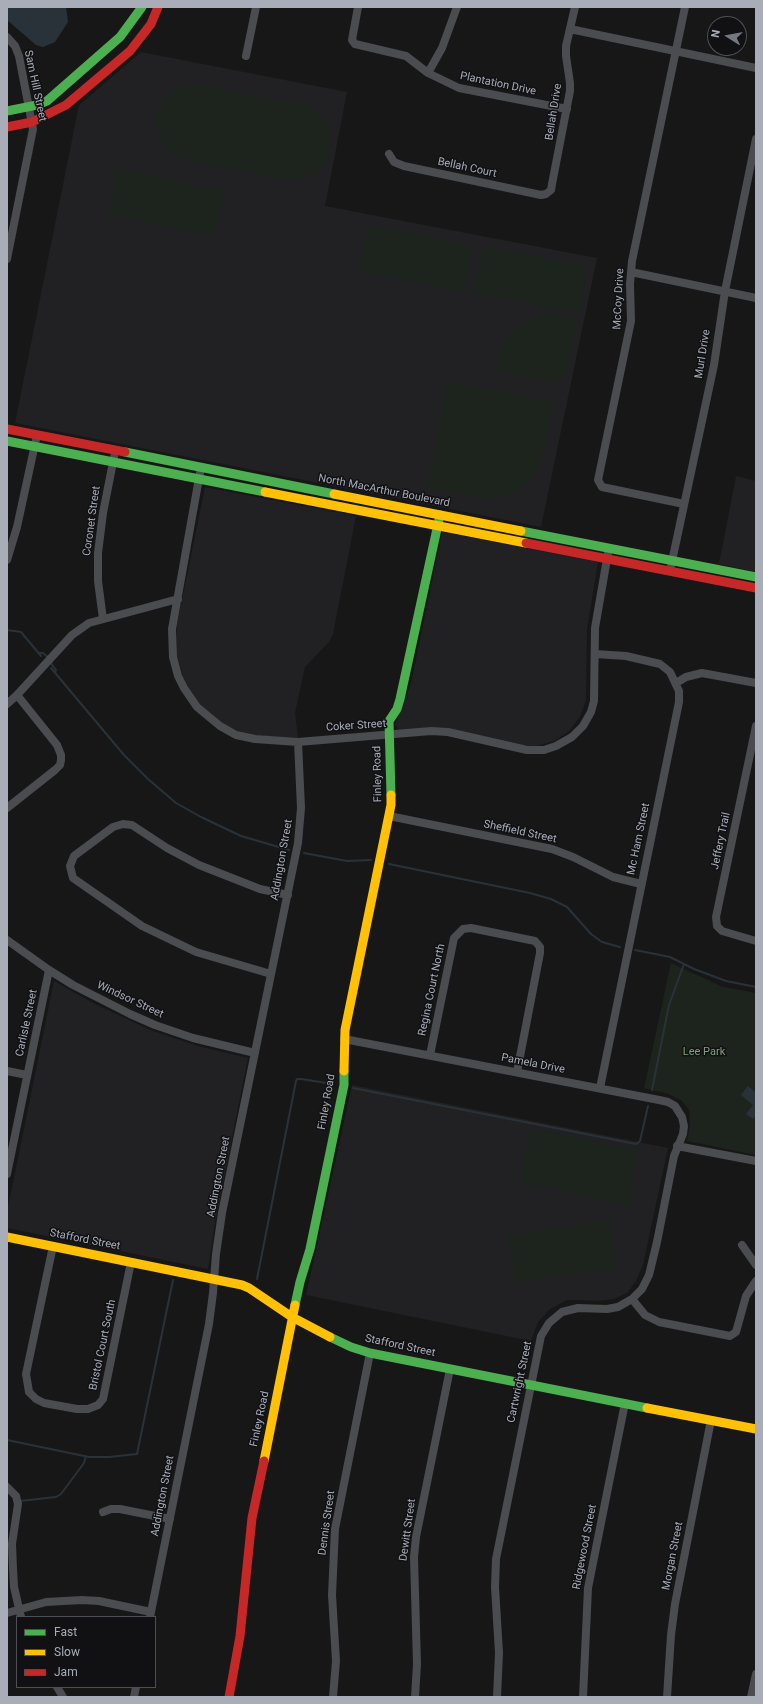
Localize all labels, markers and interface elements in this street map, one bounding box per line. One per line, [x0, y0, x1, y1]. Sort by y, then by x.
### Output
north arrow [707, 16, 747, 56]
text: N [709, 29, 723, 39]
street label: Sam Hill Street [21, 49, 49, 123]
street label: Plantation Drive [459, 70, 537, 98]
street label: Bellah Drive [543, 83, 565, 141]
street label: Bellah Court [436, 155, 498, 181]
street label: McCoy Drive [611, 268, 627, 330]
street label: Murl Drive [693, 329, 713, 379]
street label: North MacArthur Boulevard [317, 472, 451, 510]
street label: Coronet Street [81, 485, 103, 557]
street label: Coker Street [326, 717, 386, 735]
street label: Finley Road [371, 746, 385, 802]
street label: Mc Ham Street [625, 802, 653, 876]
street label: Jeffery Trail [709, 811, 733, 871]
street label: Addington Street [268, 818, 296, 902]
street label: Sheffield Street [482, 818, 558, 846]
street label: Regina Court North [416, 943, 448, 1037]
street label: Windsor Street [95, 979, 165, 1021]
street label: Carlisle Street [13, 988, 41, 1058]
park label: Lee Park [683, 1045, 725, 1059]
street label: Pamela Drive [500, 1051, 566, 1077]
street label: Finley Road [316, 1073, 338, 1131]
street label: Addington Street [205, 1135, 233, 1219]
street label: Stafford Street [49, 1227, 121, 1253]
street label: Bristol Court South [87, 1298, 119, 1392]
street label: Stafford Street [364, 1332, 436, 1360]
street label: Cartwright Street [505, 1340, 535, 1424]
street label: Finley Road [248, 1390, 272, 1448]
street label: Addington Street [149, 1454, 177, 1538]
street label: Dennis Street [316, 1490, 338, 1556]
street label: Dewitt Street [397, 1498, 419, 1562]
street label: Ridgewood Street [570, 1503, 600, 1591]
street label: Morgan Street [660, 1521, 686, 1591]
legend [16, 1616, 156, 1688]
text: Fast [54, 1625, 77, 1639]
text: Slow [54, 1645, 80, 1659]
text: Jam [54, 1665, 78, 1679]

